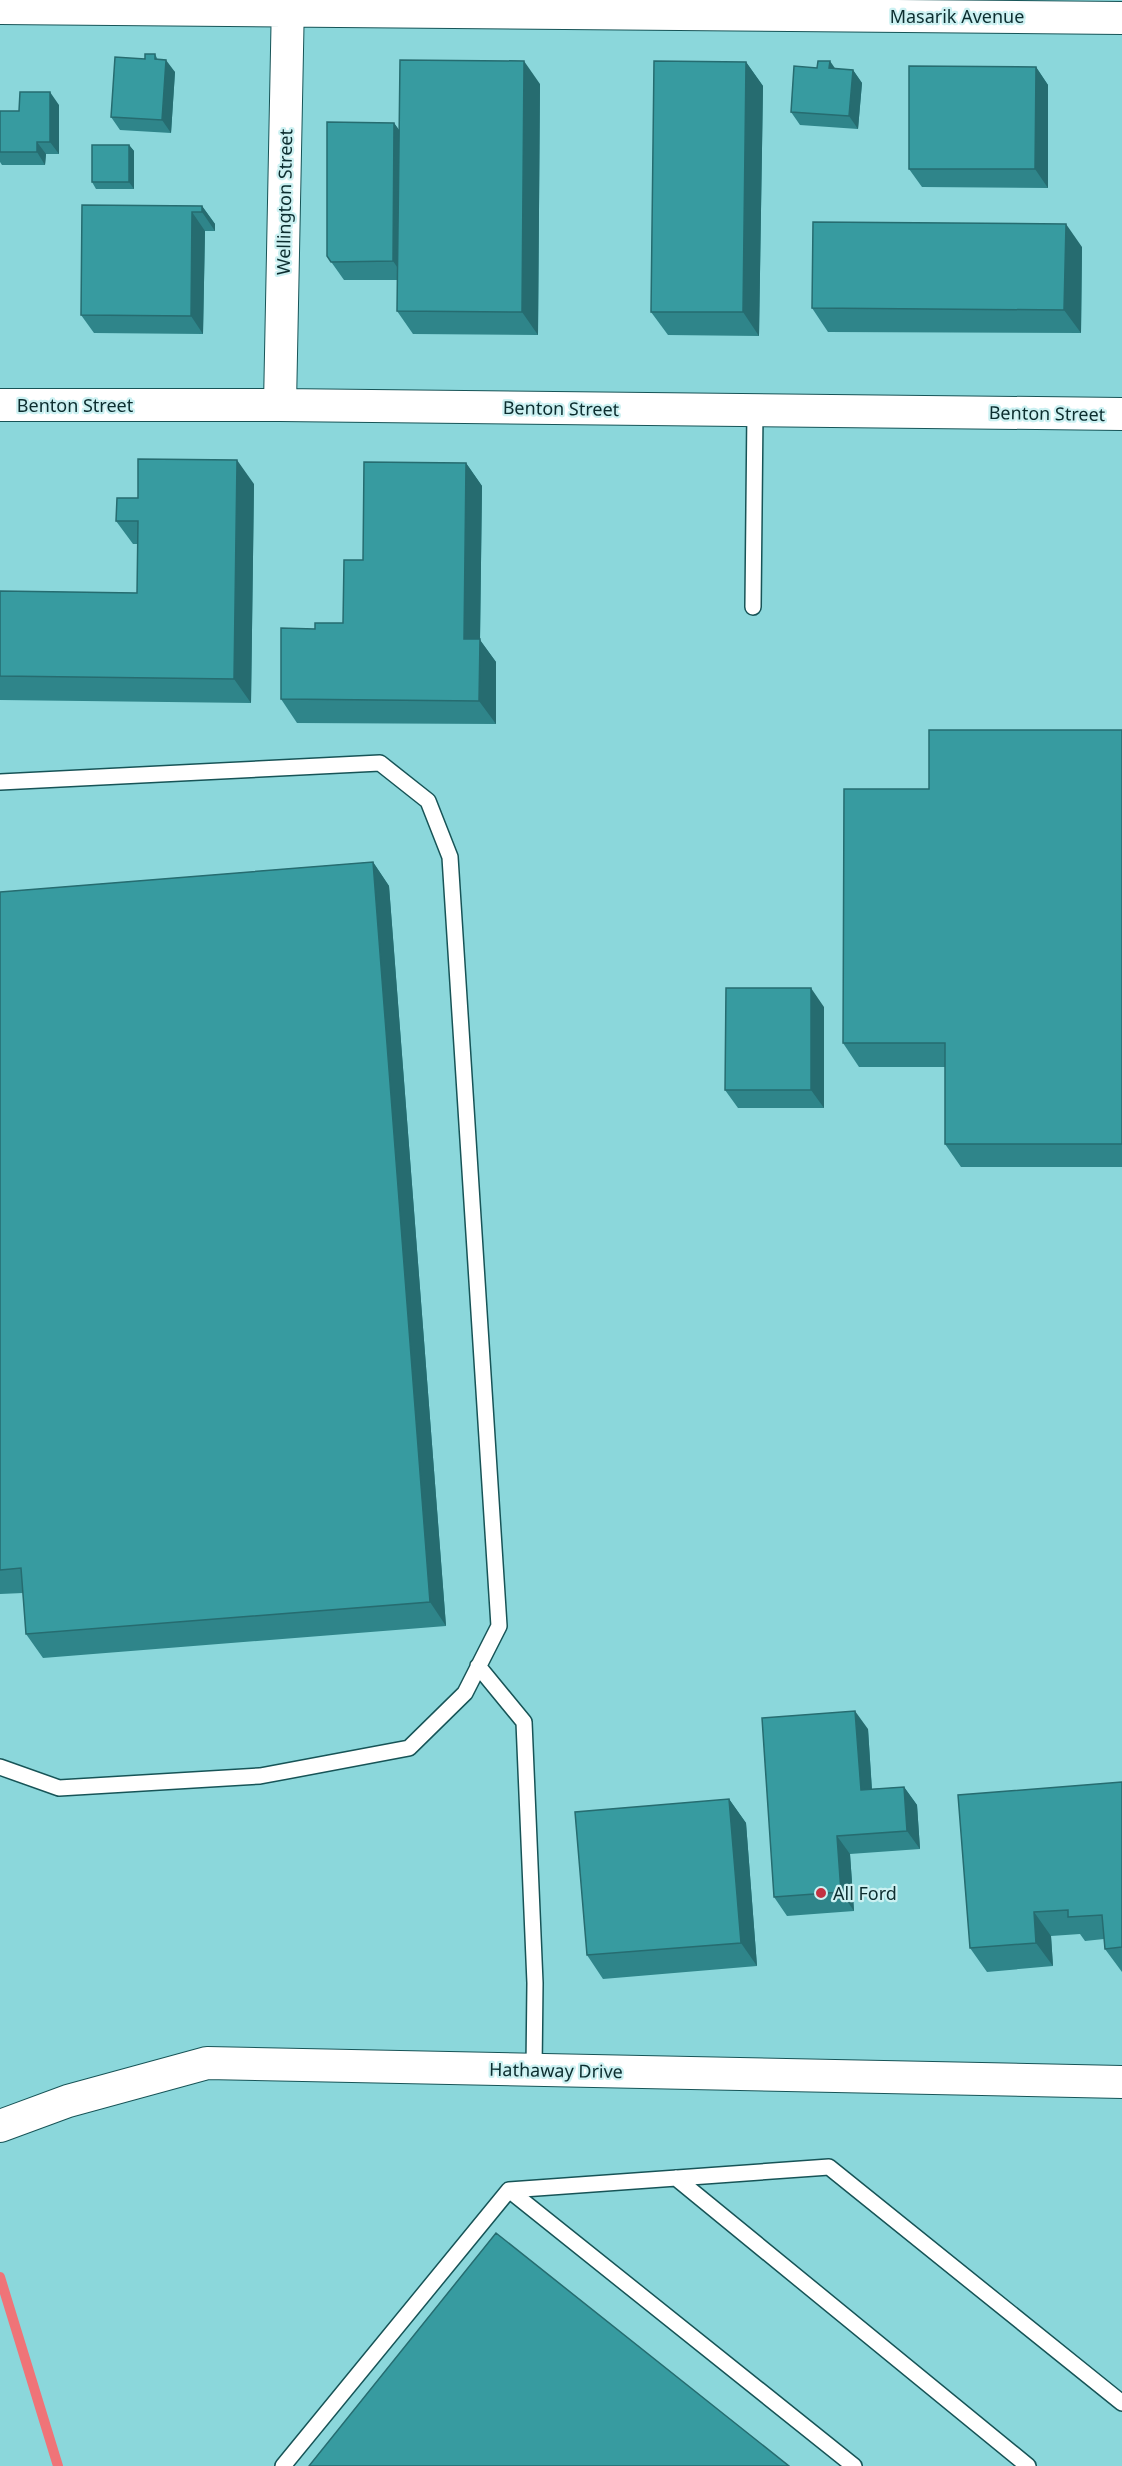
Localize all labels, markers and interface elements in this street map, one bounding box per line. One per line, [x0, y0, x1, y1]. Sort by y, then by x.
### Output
street label: Masarik Avenue [890, 4, 1024, 28]
street label: Wellington Street [271, 128, 297, 275]
street label: Benton Street [17, 393, 134, 417]
street label: Benton Street [503, 395, 620, 421]
street label: Benton Street [989, 400, 1106, 426]
place label: All Ford [833, 1881, 897, 1905]
marker: All Ford [814, 1886, 828, 1900]
street label: Hathaway Drive [489, 2057, 623, 2083]

